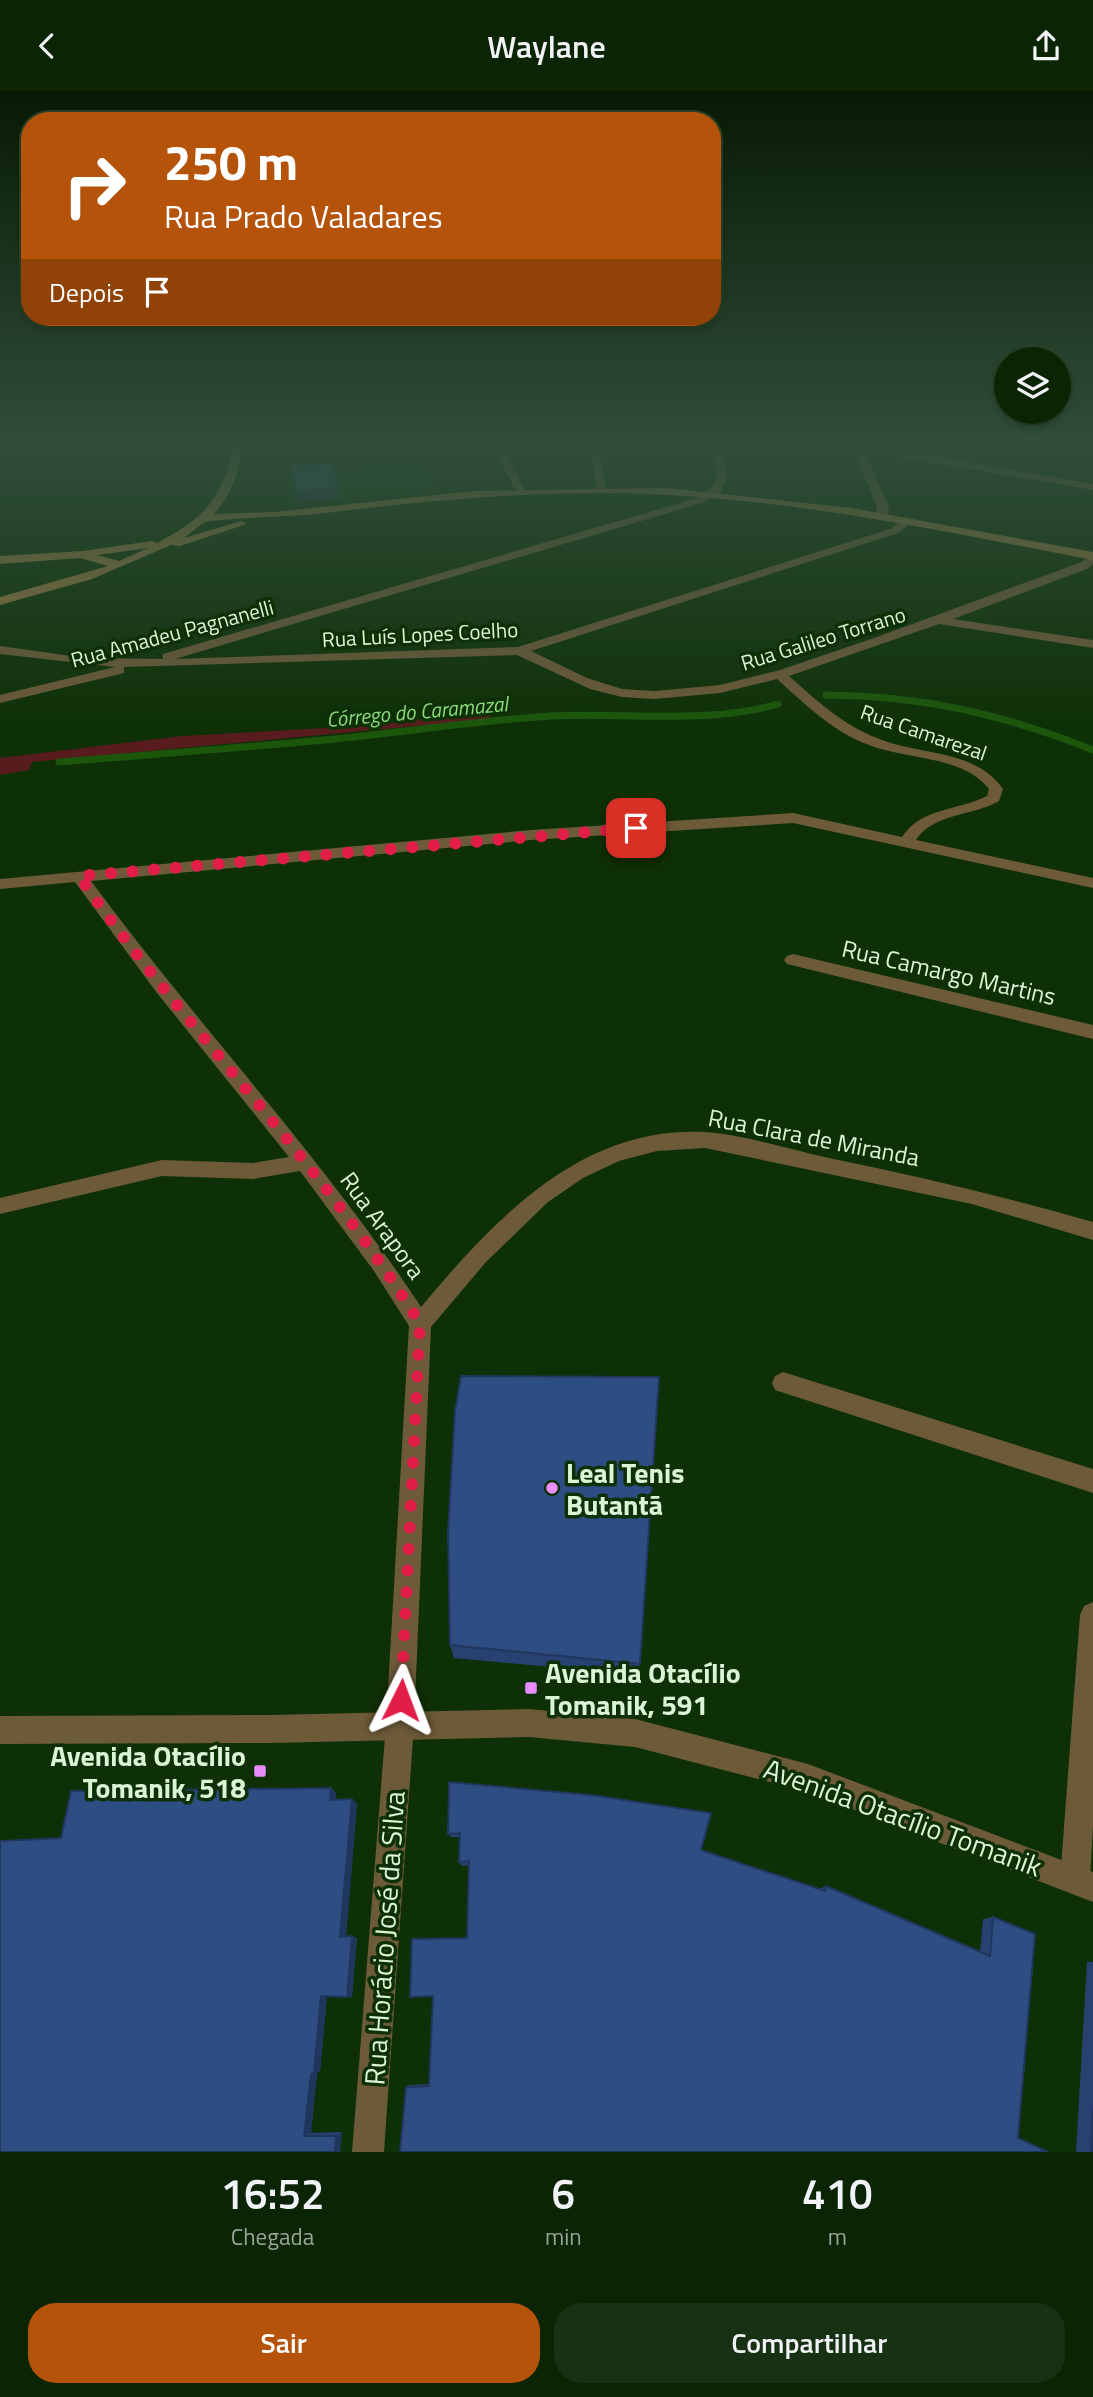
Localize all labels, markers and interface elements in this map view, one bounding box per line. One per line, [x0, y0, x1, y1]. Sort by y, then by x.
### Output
text: Waylane [487, 22, 606, 70]
icon: back [28, 27, 66, 65]
icon: share [1027, 27, 1065, 65]
text: 250 m [164, 124, 298, 199]
icon: right [49, 140, 140, 231]
text: Rua Prado Valadares [164, 192, 443, 240]
text: Depois [49, 273, 124, 312]
icon: arrive [138, 273, 176, 311]
map controls [994, 347, 1071, 424]
button: layers [994, 347, 1071, 424]
street label: Rua Amadeu Pagnanelli [67, 591, 277, 675]
street label: Rua Galileo Torrano [737, 598, 909, 678]
street label: Rua Luís Lopes Coelho [321, 613, 519, 655]
water label: Córrego do Caramazal [325, 687, 512, 735]
street label: Rua Camarezal [856, 695, 992, 769]
pin [606, 798, 666, 858]
icon: arrive [617, 809, 655, 847]
street label: Rua Camargo Martins [838, 930, 1060, 1014]
street label: Rua Clara de Miranda [705, 1099, 923, 1175]
street label: Rua Arapora [332, 1164, 434, 1286]
place label: Leal Tenis Butantã [566, 1451, 685, 1526]
marker: Leal Tenis Butantã [544, 1480, 560, 1496]
place label: Avenida Otacílio Tomanik, 591 [545, 1651, 741, 1726]
position arrow [364, 1663, 438, 1737]
marker: Avenida Otacílio Tomanik, 591 [523, 1680, 539, 1696]
place label: Avenida Otacílio Tomanik, 518 [50, 1734, 246, 1809]
street label: Avenida Otacílio Tomanik [758, 1747, 1048, 1887]
marker: Avenida Otacílio Tomanik, 518 [252, 1763, 268, 1779]
street label: Rua Horácio José da Silva [352, 1789, 416, 2087]
text: 16:52 [220, 2161, 325, 2225]
text: 6 [552, 2161, 575, 2225]
text: 410 [802, 2161, 873, 2225]
text: Chegada [231, 2219, 314, 2254]
text: min [545, 2219, 582, 2254]
text: m [828, 2219, 847, 2254]
button: Sair [28, 2303, 540, 2383]
button: Compartilhar [554, 2303, 1065, 2383]

